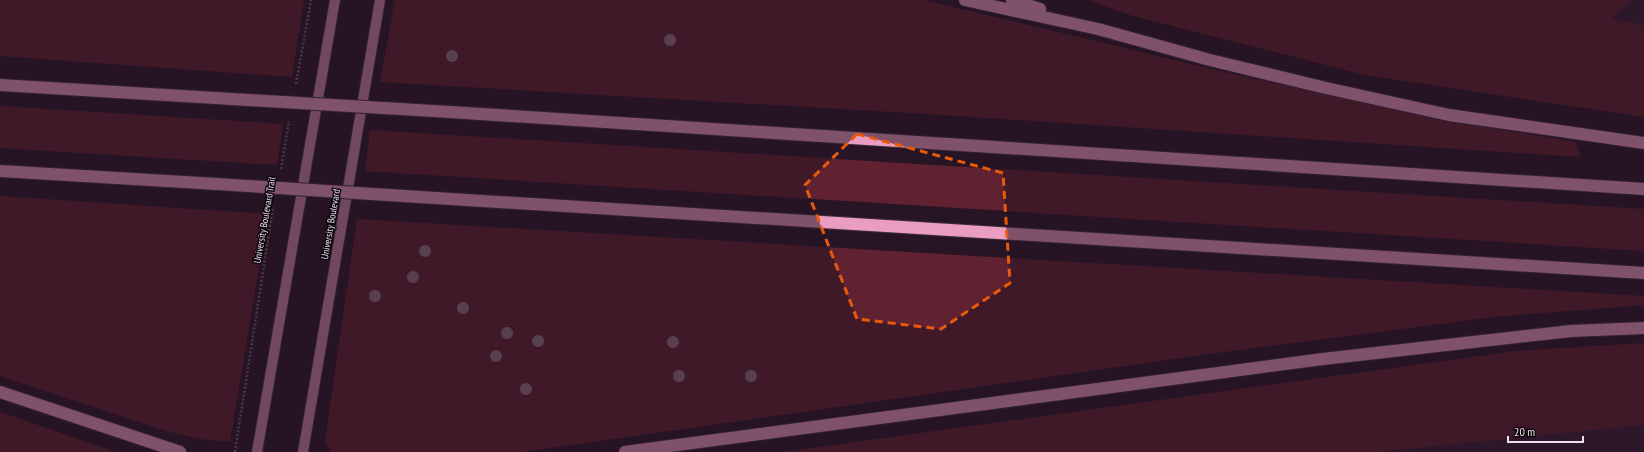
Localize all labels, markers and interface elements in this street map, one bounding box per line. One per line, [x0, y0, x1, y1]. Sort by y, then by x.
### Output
street label: University Boulevard Trail [250, 175, 279, 264]
street label: University Boulevard [318, 188, 343, 260]
scale bar [1508, 418, 1583, 444]
text: 20 m [1514, 424, 1535, 439]

